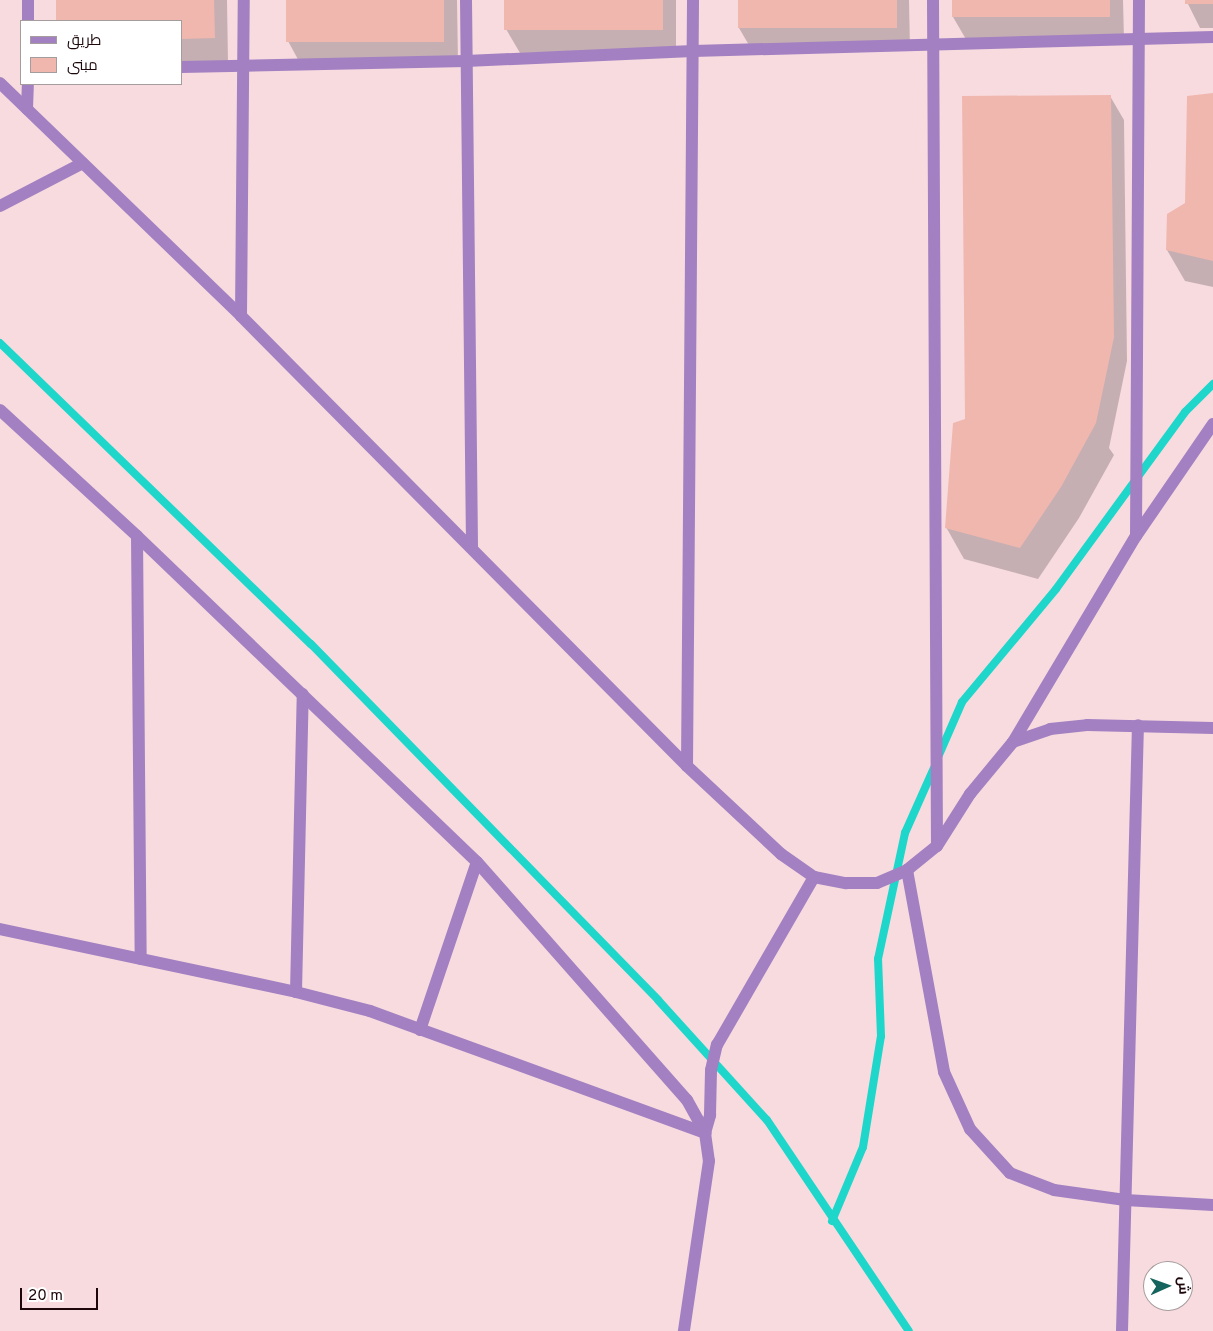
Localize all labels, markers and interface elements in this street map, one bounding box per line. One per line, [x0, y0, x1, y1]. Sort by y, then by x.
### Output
legend [20, 20, 182, 85]
text: طريق [67, 32, 101, 51]
text: مبنى [67, 57, 98, 76]
north arrow [1143, 1261, 1193, 1311]
text: ش [1174, 1276, 1191, 1295]
scale bar [22, 1278, 100, 1310]
text: 20 m [28, 1287, 63, 1306]

